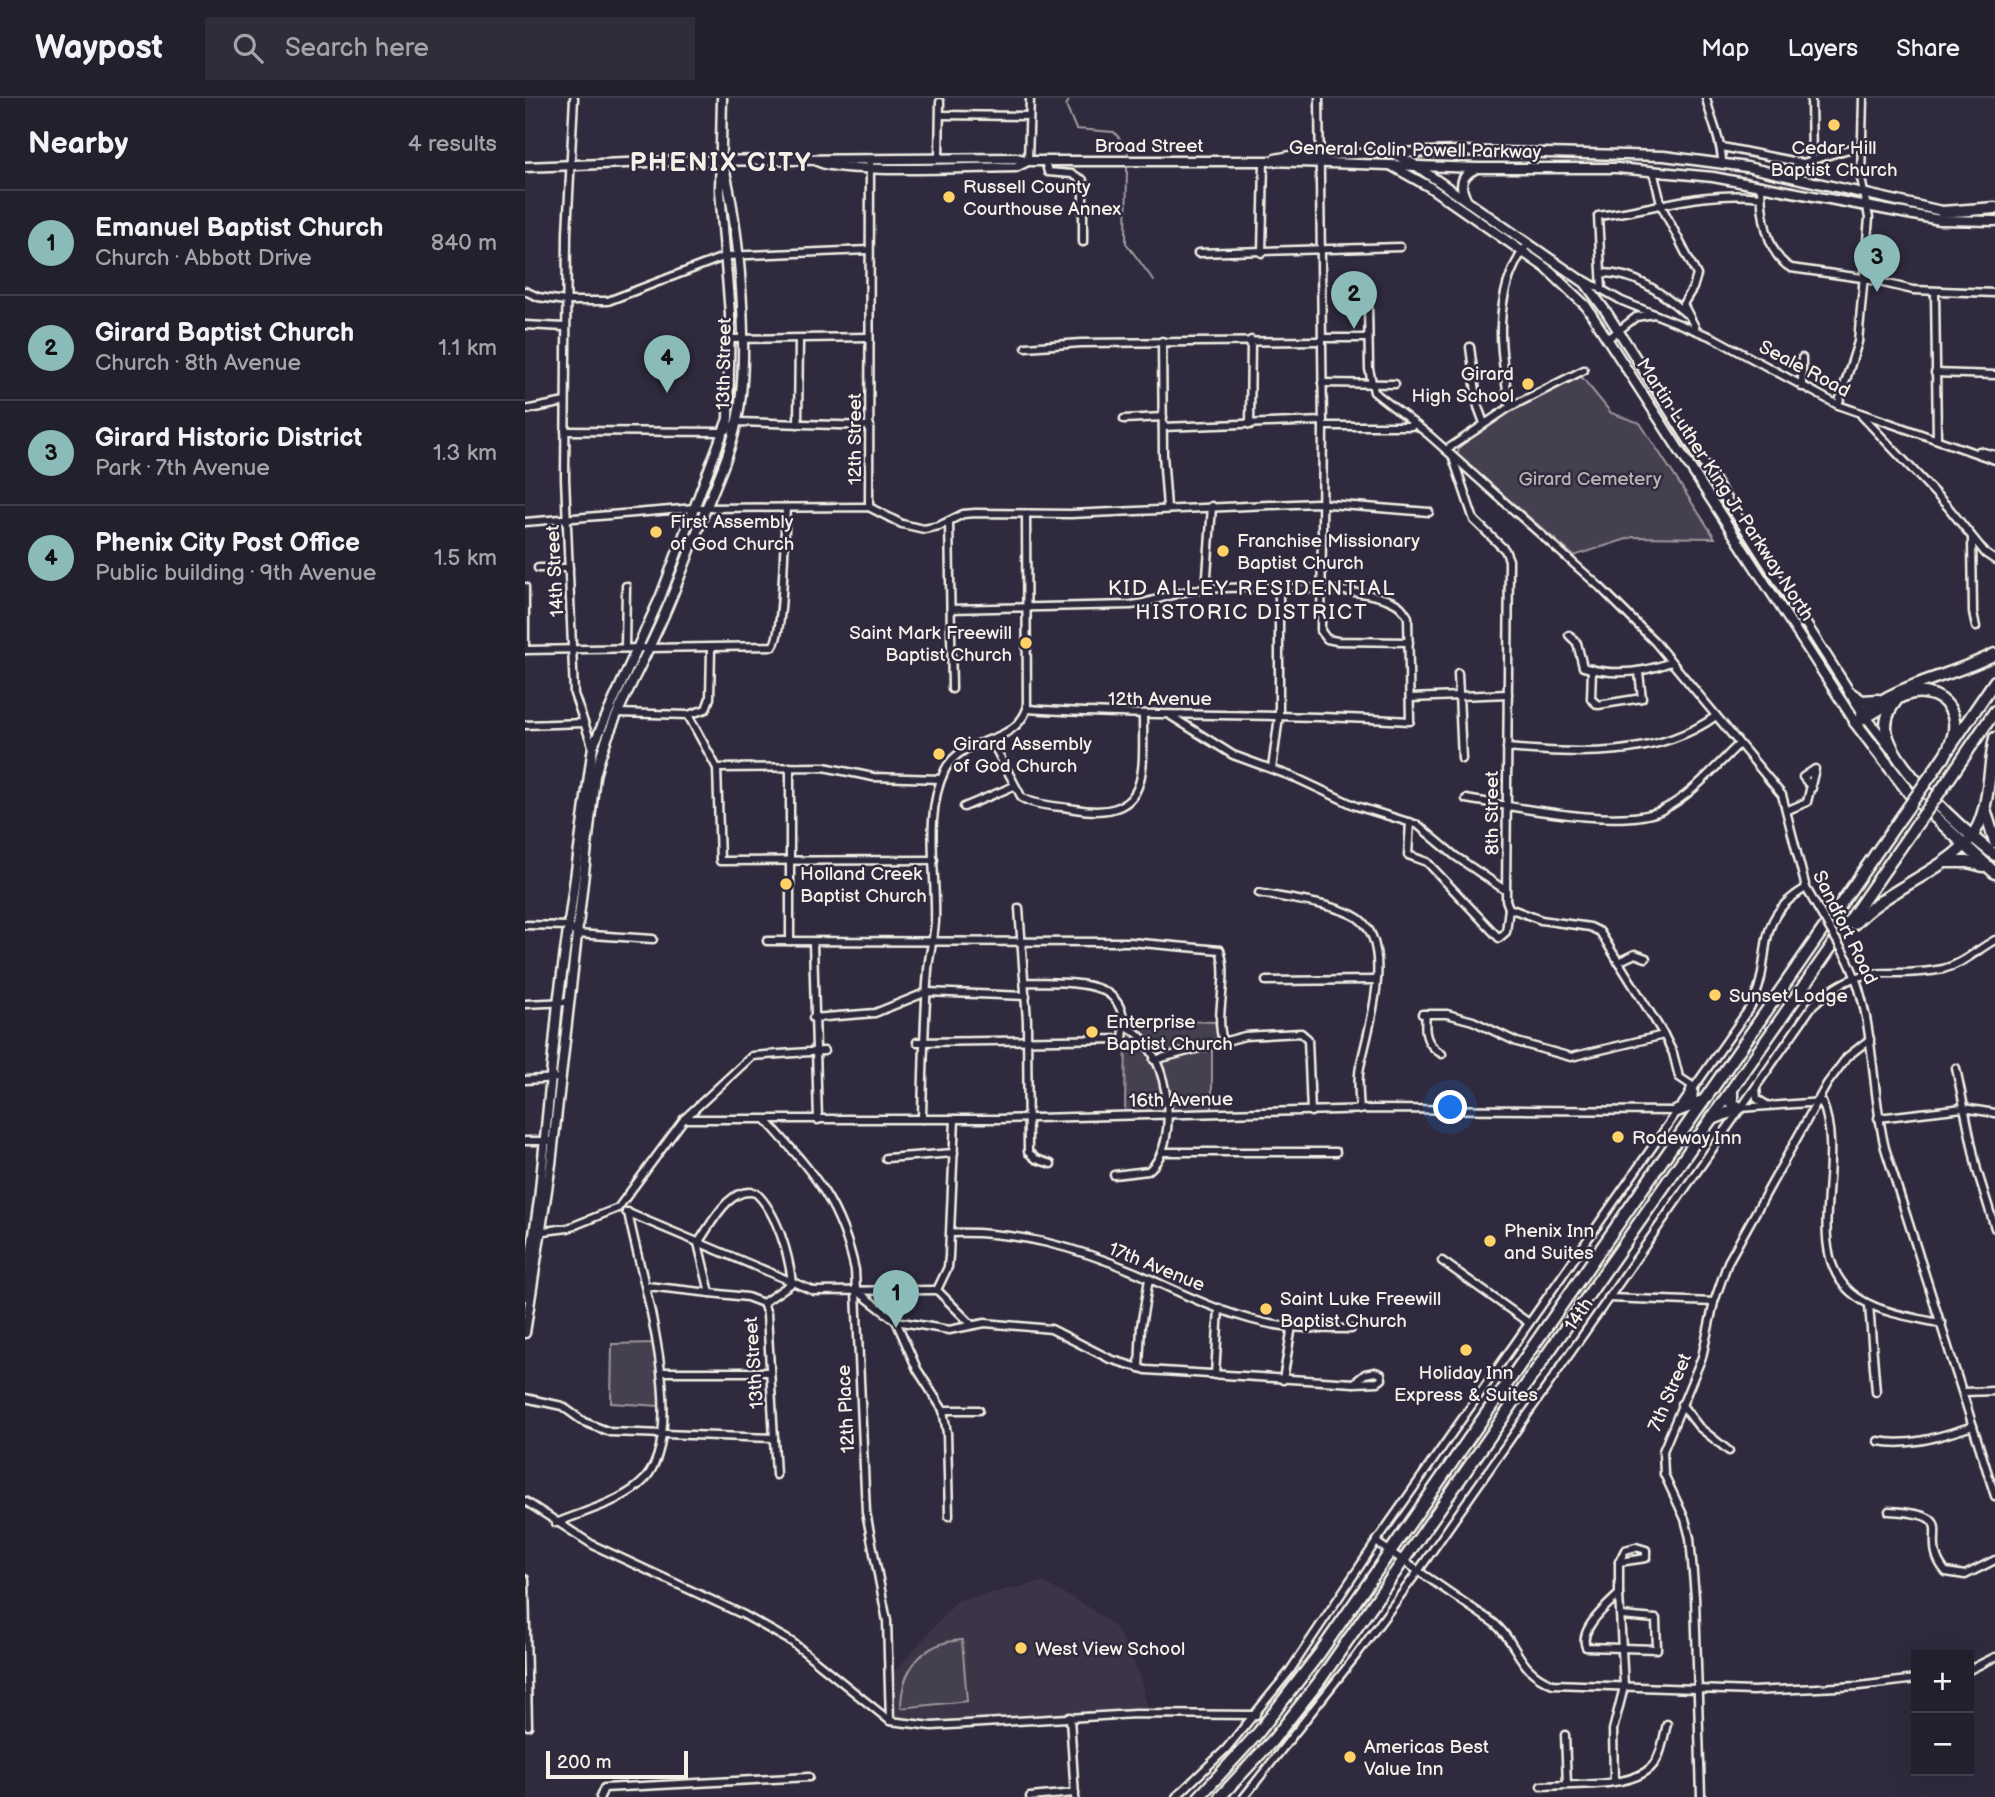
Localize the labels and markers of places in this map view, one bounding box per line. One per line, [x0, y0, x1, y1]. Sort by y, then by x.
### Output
marker: Cedar Hill Baptist Church [1826, 117, 1842, 133]
place label: Cedar Hill Baptist Church [1771, 137, 1897, 182]
place label: Russell County Courthouse Annex [963, 176, 1121, 221]
marker: Russell County Courthouse Annex [941, 189, 957, 205]
pin: 3 [1854, 234, 1900, 292]
pin: 2 [1331, 271, 1377, 329]
pin: 4 [644, 335, 690, 393]
place label: Girard High School [1412, 363, 1514, 408]
marker: Girard High School [1520, 376, 1536, 392]
place label: First Assembly of God Church [670, 511, 794, 556]
marker: First Assembly of God Church [648, 524, 664, 540]
place label: Franchise Missionary Baptist Church [1237, 530, 1420, 575]
marker: Franchise Missionary Baptist Church [1215, 543, 1231, 559]
place label: Saint Mark Freewill Baptist Church [849, 622, 1012, 667]
marker: Saint Mark Freewill Baptist Church [1018, 635, 1034, 651]
place label: Girard Assembly of God Church [953, 733, 1092, 778]
marker: Girard Assembly of God Church [931, 746, 947, 762]
place label: Holland Creek Baptist Church [800, 863, 927, 908]
marker: Holland Creek Baptist Church [778, 876, 794, 892]
place label: Sunset Lodge [1729, 985, 1848, 1008]
marker: Sunset Lodge [1707, 987, 1723, 1003]
place label: Enterprise Baptist Church [1106, 1011, 1233, 1056]
marker: Enterprise Baptist Church [1084, 1024, 1100, 1040]
place label: Rodeway Inn [1632, 1127, 1742, 1150]
marker: Rodeway Inn [1610, 1129, 1626, 1145]
place label: Phenix Inn and Suites [1504, 1220, 1594, 1265]
marker: Phenix Inn and Suites [1482, 1233, 1498, 1249]
pin: 1 [873, 1270, 919, 1328]
place label: Saint Luke Freewill Baptist Church [1280, 1288, 1441, 1333]
marker: Saint Luke Freewill Baptist Church [1258, 1301, 1274, 1317]
marker: Holiday Inn Express & Suites [1458, 1342, 1474, 1358]
place label: Holiday Inn Express & Suites [1394, 1362, 1538, 1407]
place label: West View School [1035, 1638, 1185, 1661]
marker: West View School [1013, 1640, 1029, 1656]
place label: Americas Best Value Inn [1364, 1736, 1489, 1781]
marker: Americas Best Value Inn [1342, 1749, 1358, 1765]

